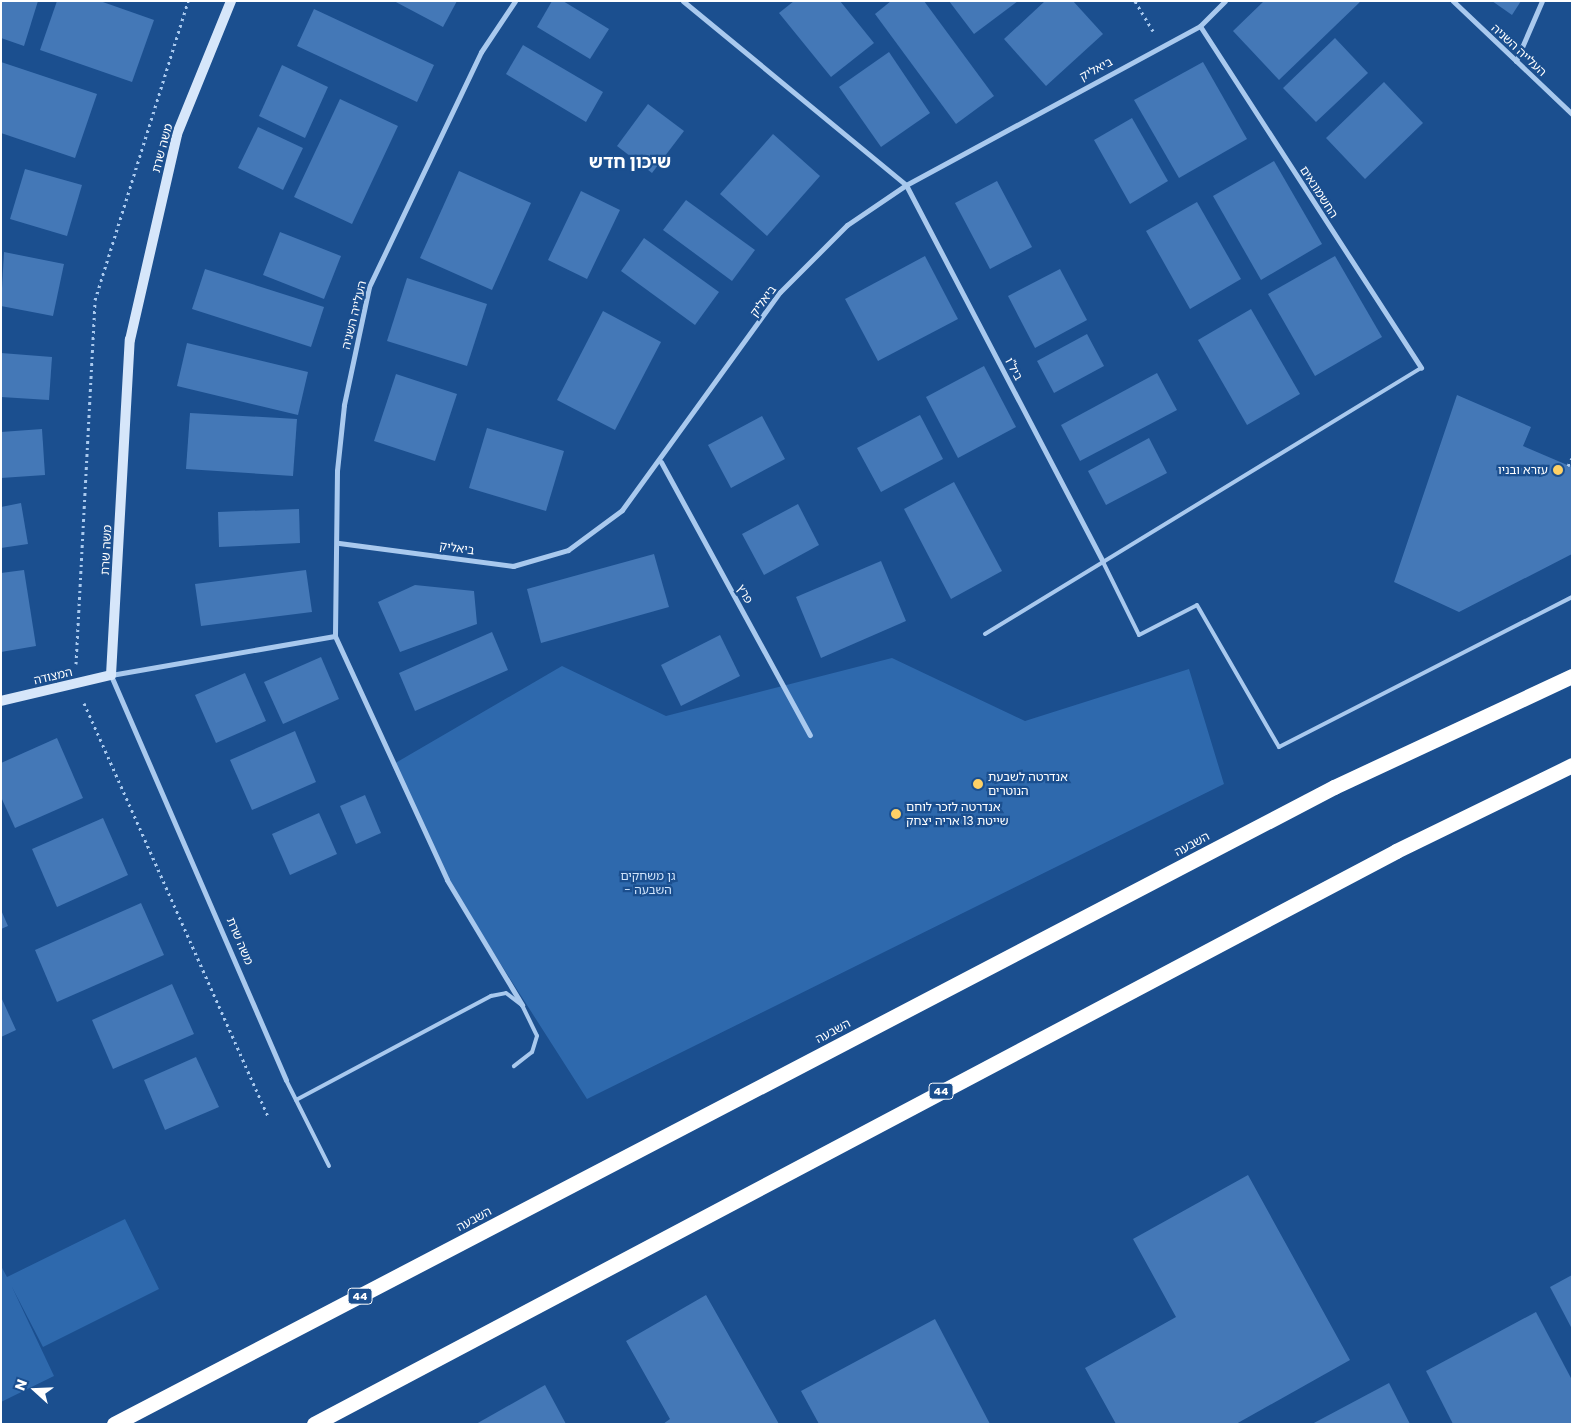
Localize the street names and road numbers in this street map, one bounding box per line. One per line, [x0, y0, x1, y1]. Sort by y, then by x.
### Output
street label: העלייה השניה [1489, 21, 1549, 79]
street label: ביאליק [1077, 54, 1115, 84]
street label: משה שרת [149, 122, 175, 174]
street label: החשמונאים [1297, 163, 1341, 221]
street label: העלייה השניה [339, 279, 369, 351]
street label: ביאליק [747, 283, 779, 319]
street label: ביל"ו [1002, 355, 1026, 383]
street label: משה שרת [97, 525, 115, 575]
street label: ביאליק [439, 538, 475, 558]
street label: פרץ [734, 582, 756, 606]
street label: המצודה [32, 665, 74, 687]
street label: השבעה [1172, 829, 1212, 859]
street label: משה שרת [224, 915, 256, 967]
street label: השבעה [813, 1016, 853, 1046]
road number: 44 [928, 1082, 954, 1100]
street label: השבעה [454, 1204, 494, 1234]
road number: 44 [348, 1288, 372, 1304]

